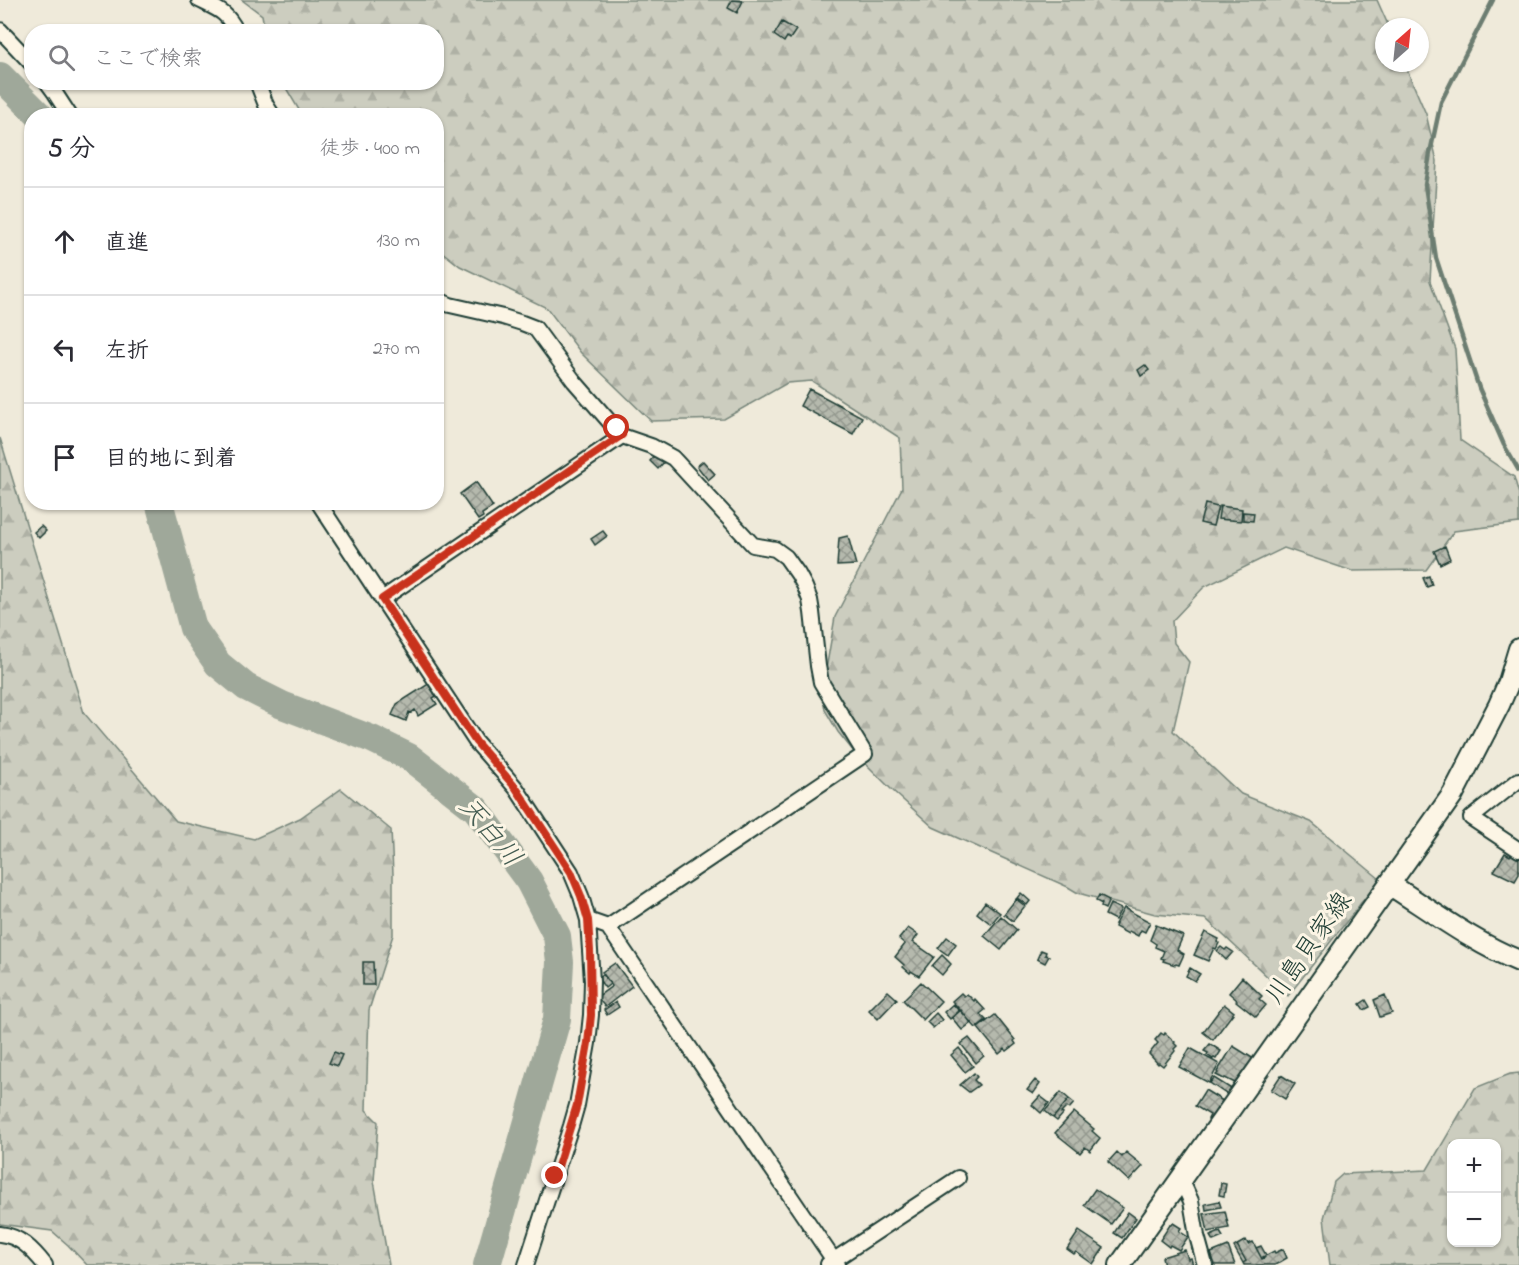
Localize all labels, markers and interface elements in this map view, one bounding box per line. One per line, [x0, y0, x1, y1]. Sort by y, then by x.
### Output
north arrow [1375, 18, 1429, 72]
search box [24, 24, 444, 90]
icon: search [45, 41, 78, 74]
text: ここで検索 [93, 44, 203, 76]
text: 5 分 [48, 131, 95, 169]
text: 徒歩 · 400 m [320, 135, 420, 164]
icon: ahead [48, 225, 81, 258]
text: 130 m [376, 227, 420, 256]
text: 直進 [105, 228, 149, 260]
icon: left [48, 333, 81, 366]
text: 270 m [373, 335, 420, 364]
text: 左折 [105, 336, 149, 368]
route start [603, 414, 629, 440]
icon: arrive [48, 441, 81, 474]
text: 目的地に到着 [105, 444, 237, 476]
water label: 天白川 [448, 789, 530, 877]
street label: 川島貝家線 [1257, 885, 1363, 1013]
map controls [1447, 1139, 1501, 1247]
button: + [1447, 1139, 1501, 1193]
route end [541, 1162, 567, 1188]
button: − [1447, 1193, 1501, 1247]

